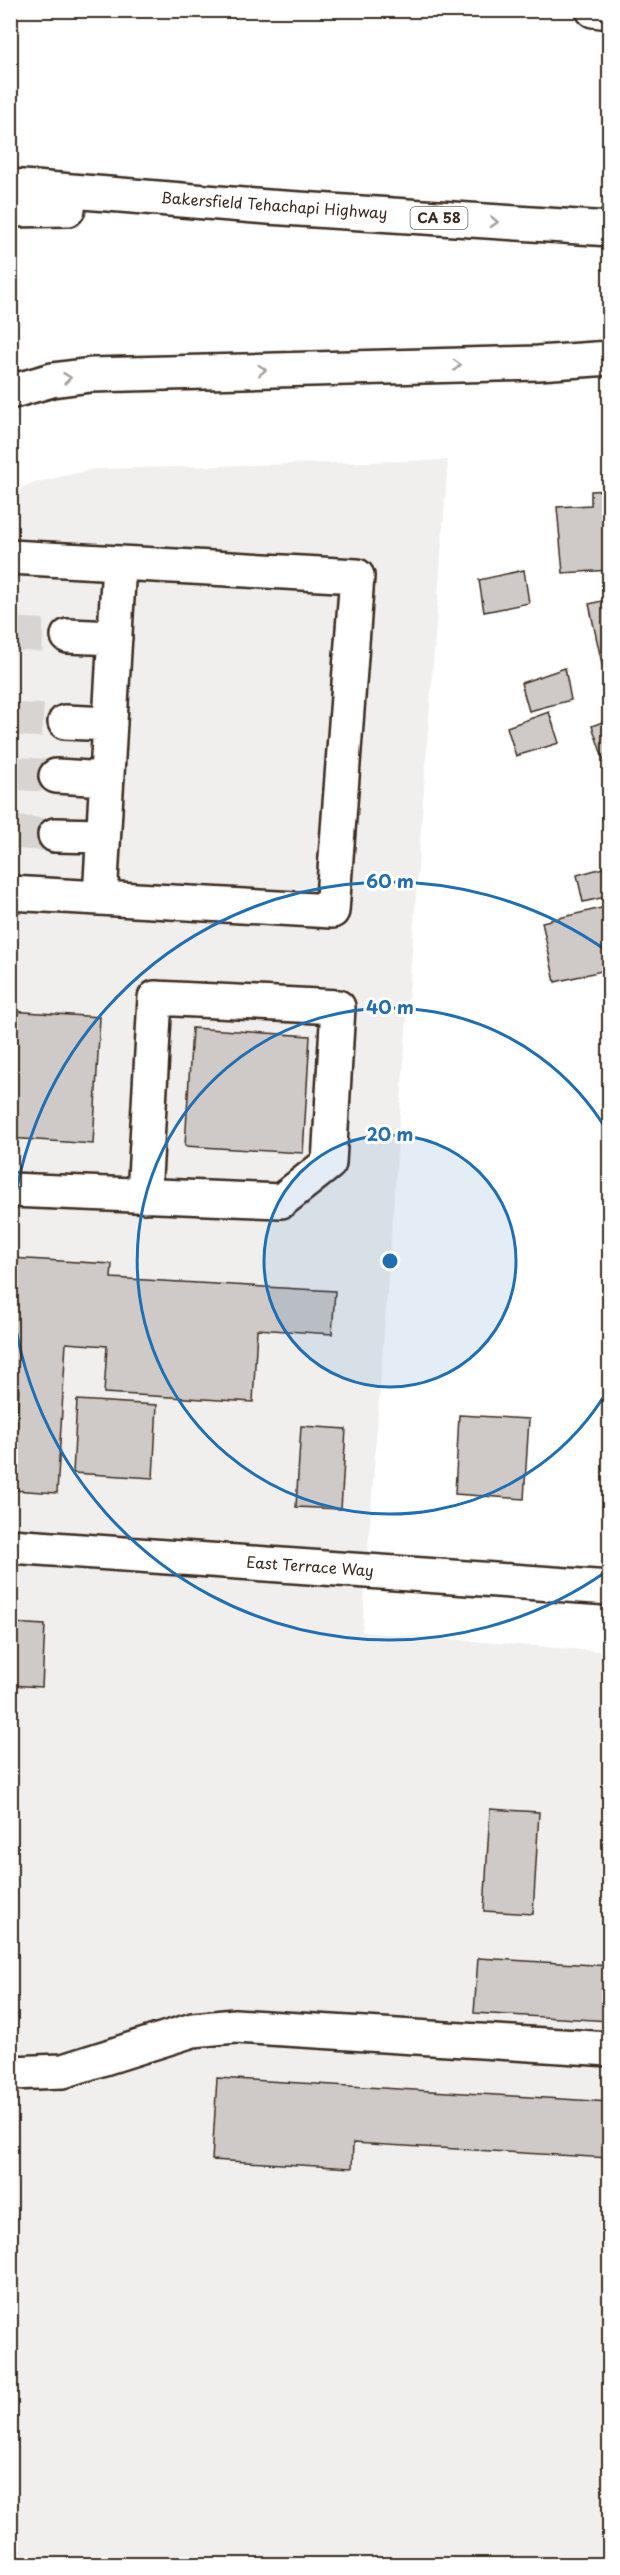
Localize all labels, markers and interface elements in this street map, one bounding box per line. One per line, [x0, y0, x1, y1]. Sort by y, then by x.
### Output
street label: Bakersfield Tehachapi Highway [160, 185, 388, 224]
road number: CA 58 [410, 207, 468, 229]
one-way arrow [490, 215, 499, 228]
one-way arrow [452, 358, 461, 371]
one-way arrow [257, 364, 266, 376]
one-way arrow [63, 372, 72, 385]
text: 60 m [366, 867, 414, 894]
text: 40 m [366, 993, 414, 1020]
text: 20 m [367, 1120, 413, 1147]
centre of rings [380, 1251, 400, 1271]
street label: East Terrace Way [246, 1550, 375, 1581]

